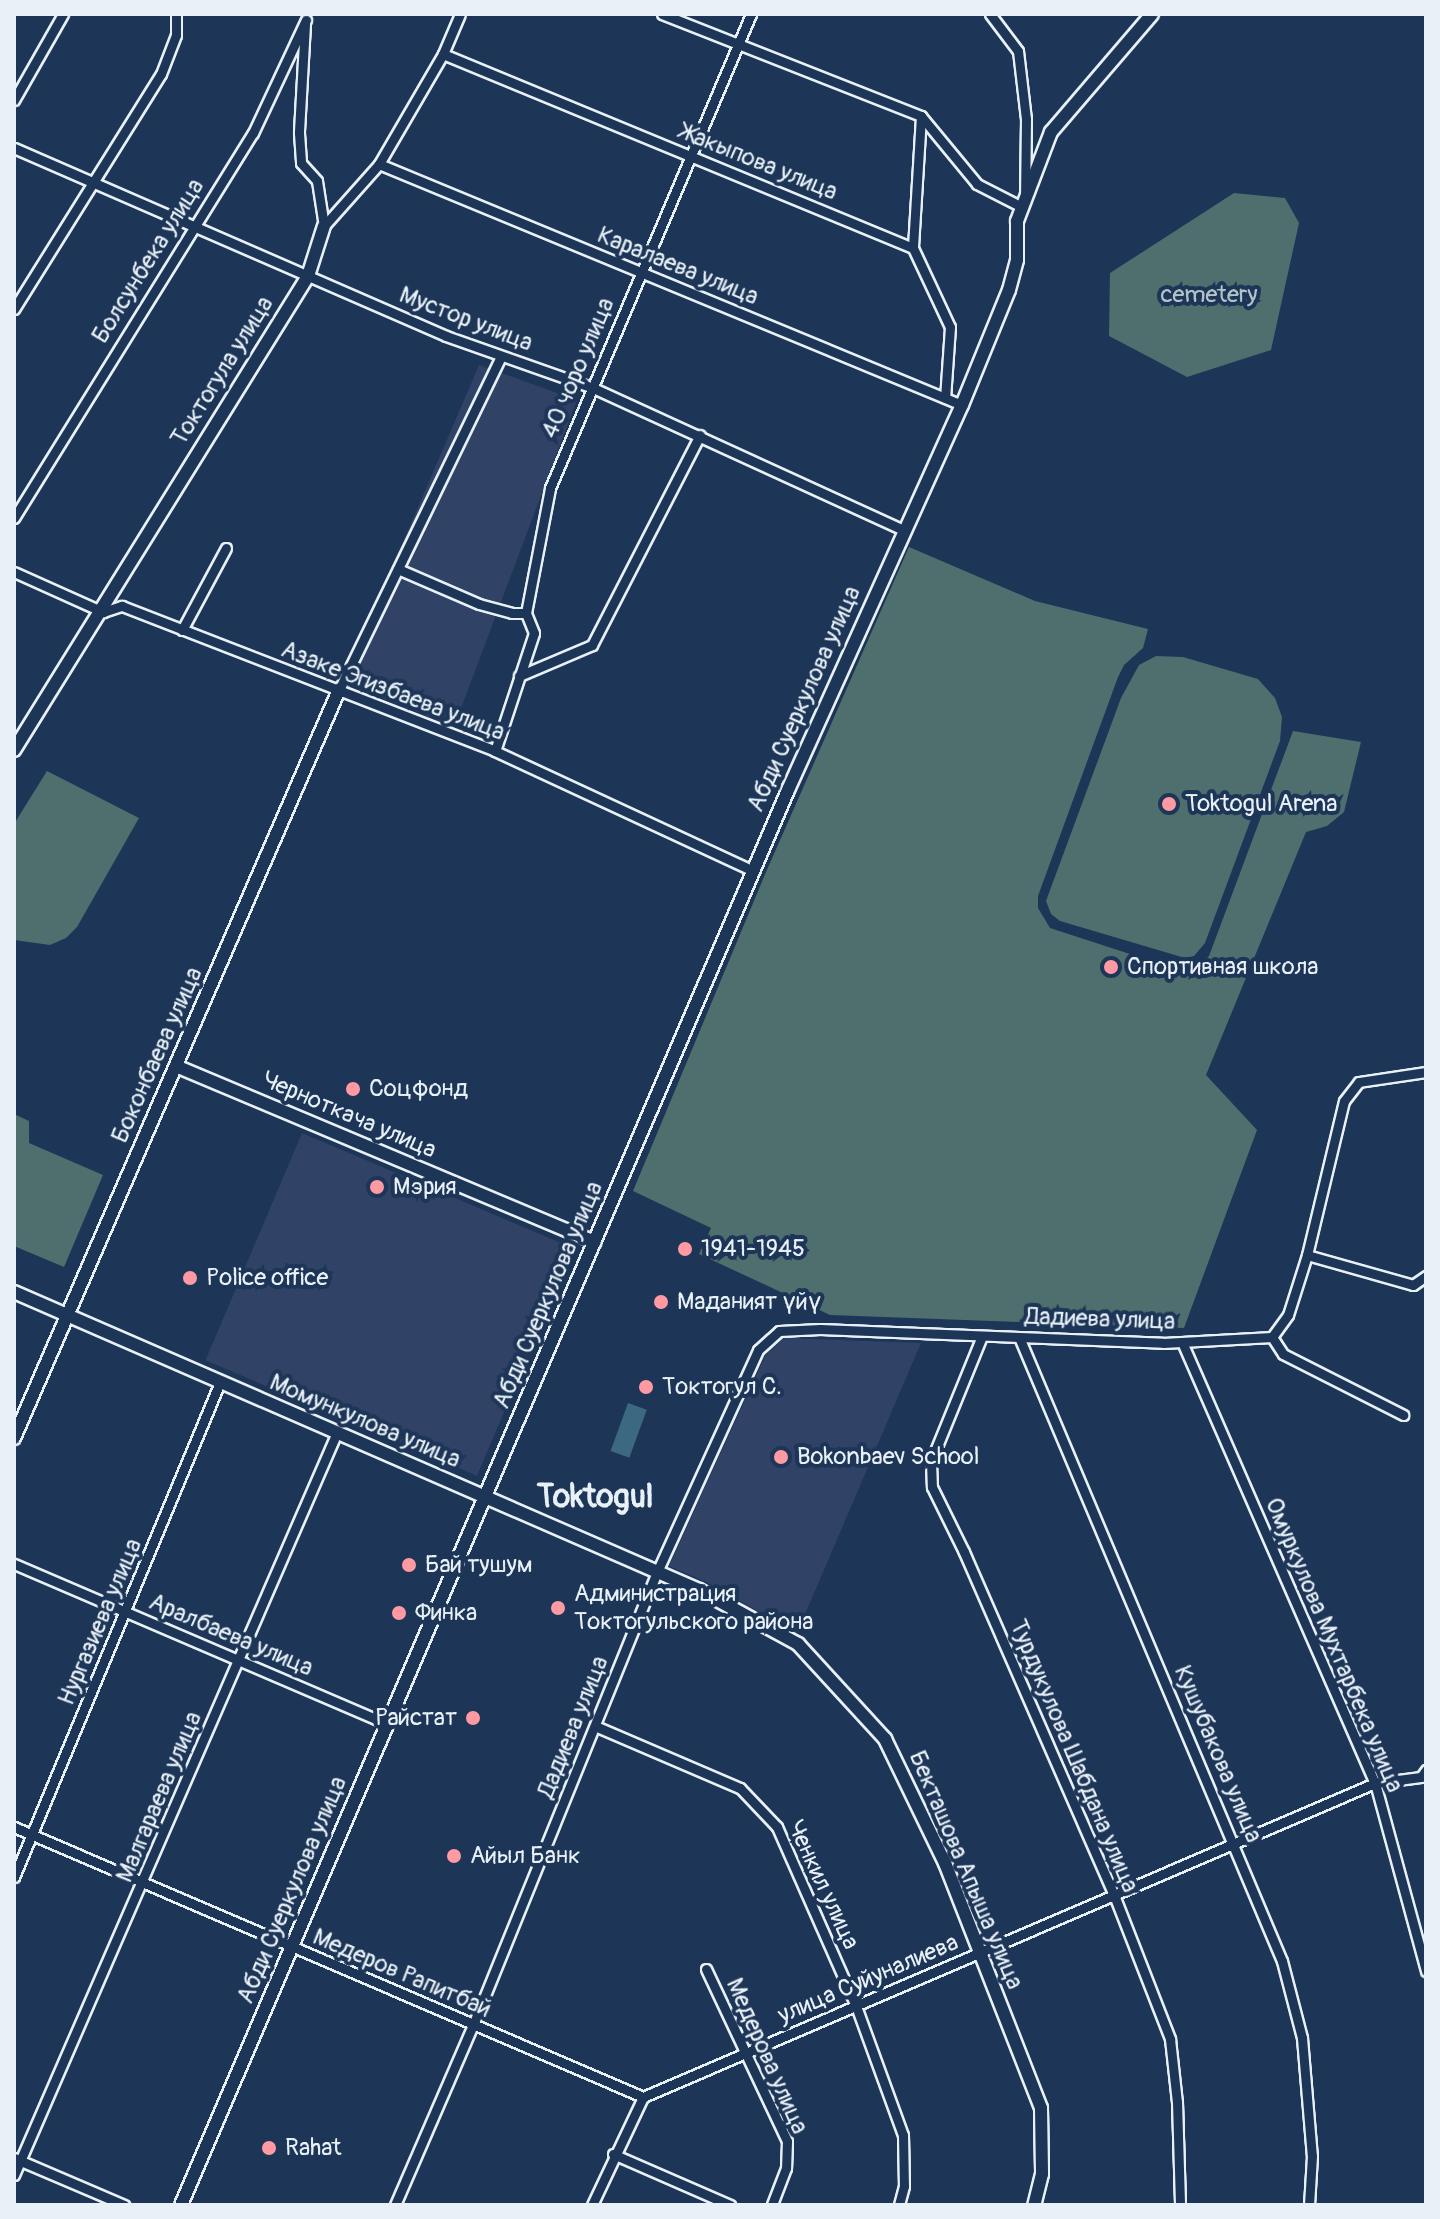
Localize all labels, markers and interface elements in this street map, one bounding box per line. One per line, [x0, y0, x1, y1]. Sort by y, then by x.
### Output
street label: Жакыпова улица [676, 117, 842, 207]
street label: Болсунбека улица [86, 173, 210, 349]
street label: Каралаева улица [593, 221, 763, 311]
street label: Мустор улица [395, 280, 537, 358]
park label: cemetery [1160, 281, 1258, 309]
street label: Токтогула улица [165, 291, 279, 451]
street label: 40 чоро улица [535, 293, 621, 443]
street label: Абди Суеркулова улица [741, 582, 867, 816]
street label: Азаке Эгизбаева улица [277, 635, 509, 747]
place label: Toktogul Arena [1185, 790, 1338, 818]
marker: Toktogul Arena [1160, 795, 1178, 813]
place label: Спортивная школа [1127, 953, 1318, 981]
marker: Спортивная школа [1102, 958, 1120, 976]
street label: Боконбаева улица [105, 963, 209, 1147]
street label: Черноткача улица [258, 1065, 440, 1165]
place label: Соцфонд [369, 1075, 468, 1103]
marker: Соцфонд [344, 1080, 362, 1098]
place label: Мэрия [393, 1173, 456, 1201]
street label: Абди Суеркулова улица [487, 1177, 609, 1413]
marker: Мэрия [368, 1178, 386, 1196]
place label: 1941-1945 [701, 1235, 805, 1263]
marker: 1941-1945 [676, 1240, 694, 1258]
place label: Police office [206, 1264, 328, 1292]
marker: Police office [181, 1269, 199, 1287]
place label: Маданият үйү [677, 1288, 822, 1316]
marker: Маданият үйү [652, 1293, 670, 1311]
street label: Дадиева улица [1024, 1302, 1176, 1336]
street label: Момункулова улица [265, 1368, 465, 1474]
place label: Токтогул С. [662, 1373, 782, 1401]
marker: Токтогул С. [637, 1378, 655, 1396]
place label: Bokonbaev School [797, 1443, 979, 1471]
marker: Bokonbaev School [772, 1448, 790, 1466]
district label: Toktogul [537, 1478, 653, 1516]
street label: Омуркулова Мухтарбека улица [1259, 1493, 1409, 1797]
street label: Нургазиева улица [52, 1534, 148, 1710]
place label: Бай тушум [425, 1551, 533, 1579]
marker: Бай тушум [400, 1556, 418, 1574]
place label: Администрация Токтогульского района [574, 1580, 813, 1636]
street label: Аралбаева улица [145, 1587, 317, 1683]
place label: Финка [415, 1599, 477, 1627]
marker: Администрация Токтогульского района [549, 1599, 567, 1617]
marker: Финка [390, 1604, 408, 1622]
street label: Турдукулова Шабдана улица [1003, 1615, 1145, 1897]
street label: Дадиева улица [531, 1652, 615, 1802]
street label: Кушубакова улица [1168, 1661, 1268, 1847]
place label: Райстат [375, 1704, 457, 1732]
street label: Малгараева улица [110, 1707, 208, 1887]
marker: Райстат [464, 1709, 482, 1727]
street label: Бекташова Апыша улица [903, 1746, 1029, 1994]
street label: Абди Суеркулова улица [231, 1772, 353, 2008]
street label: Ченкил улица [781, 1816, 865, 1954]
place label: Айыл Банк [470, 1842, 580, 1870]
marker: Айыл Банк [445, 1847, 463, 1865]
street label: Медеров Рапитбай [308, 1922, 496, 2024]
street label: улица Суйуналиева [774, 1928, 962, 2030]
street label: Медерова улица [720, 1974, 814, 2138]
place label: Rahat [285, 2134, 341, 2162]
marker: Rahat [260, 2139, 278, 2157]

